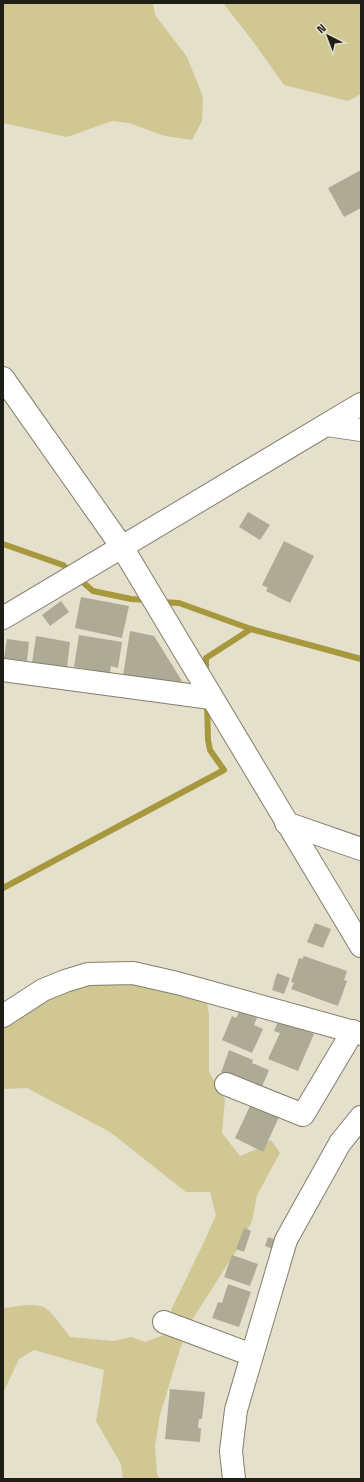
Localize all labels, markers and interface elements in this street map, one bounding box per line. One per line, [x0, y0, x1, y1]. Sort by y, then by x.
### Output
north arrow [308, 16, 348, 56]
text: N [314, 21, 329, 36]

